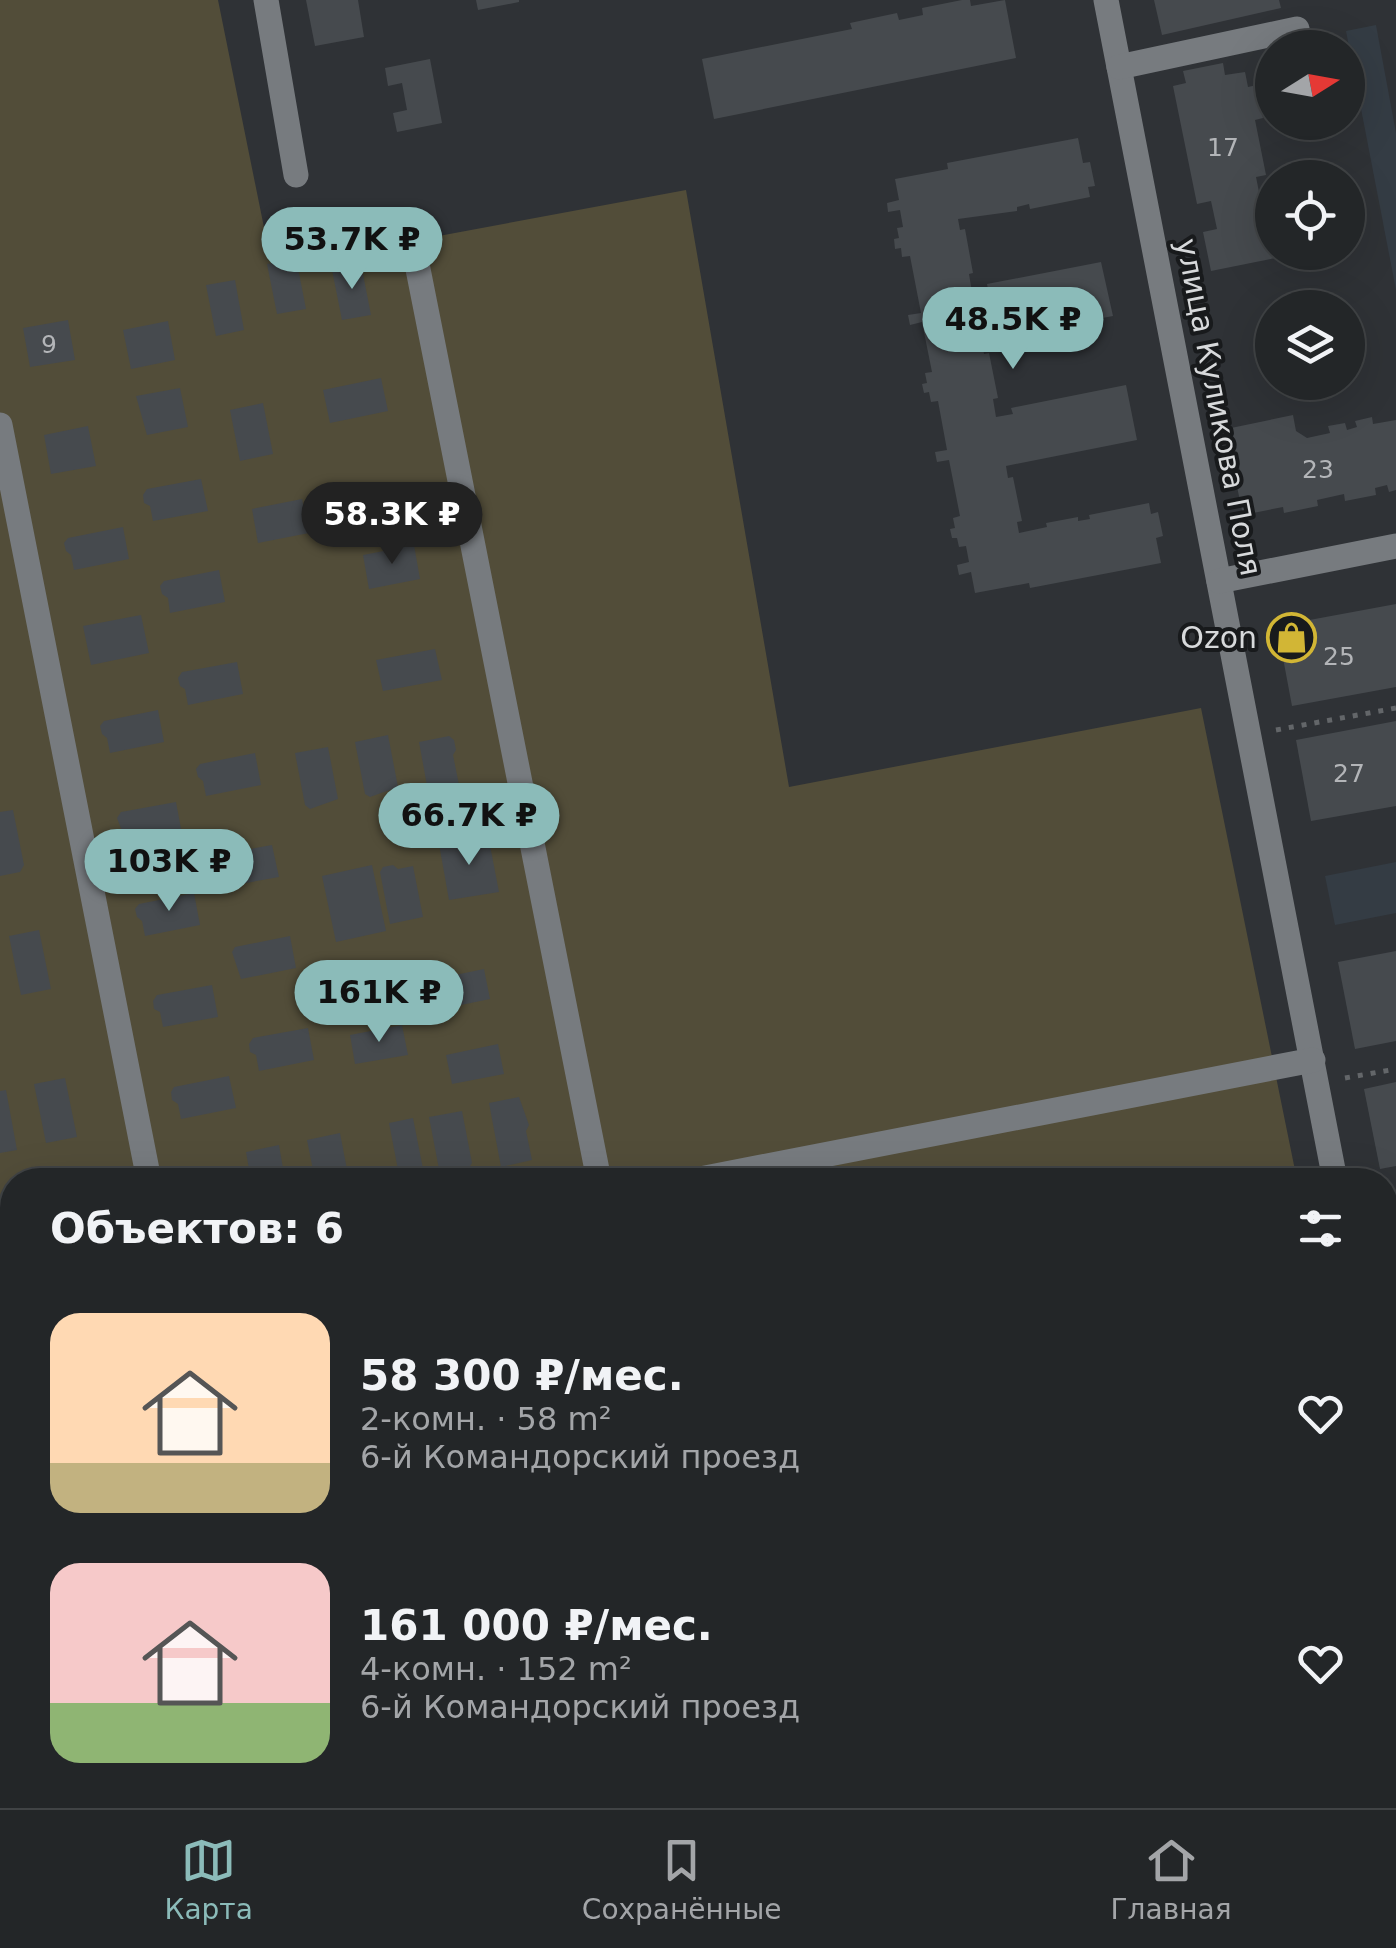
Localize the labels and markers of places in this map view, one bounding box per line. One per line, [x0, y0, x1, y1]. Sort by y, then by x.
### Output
pin: 53.7K ₽ [260, 207, 444, 292]
pin: 48.5K ₽ [921, 287, 1105, 372]
pin: 58.3K ₽ [300, 482, 484, 567]
shop icon: Ozon [1266, 611, 1318, 663]
place label: Ozon [1180, 620, 1257, 655]
pin: 66.7K ₽ [377, 783, 561, 868]
pin: 103K ₽ [88, 829, 250, 914]
pin: 161K ₽ [298, 960, 460, 1045]

